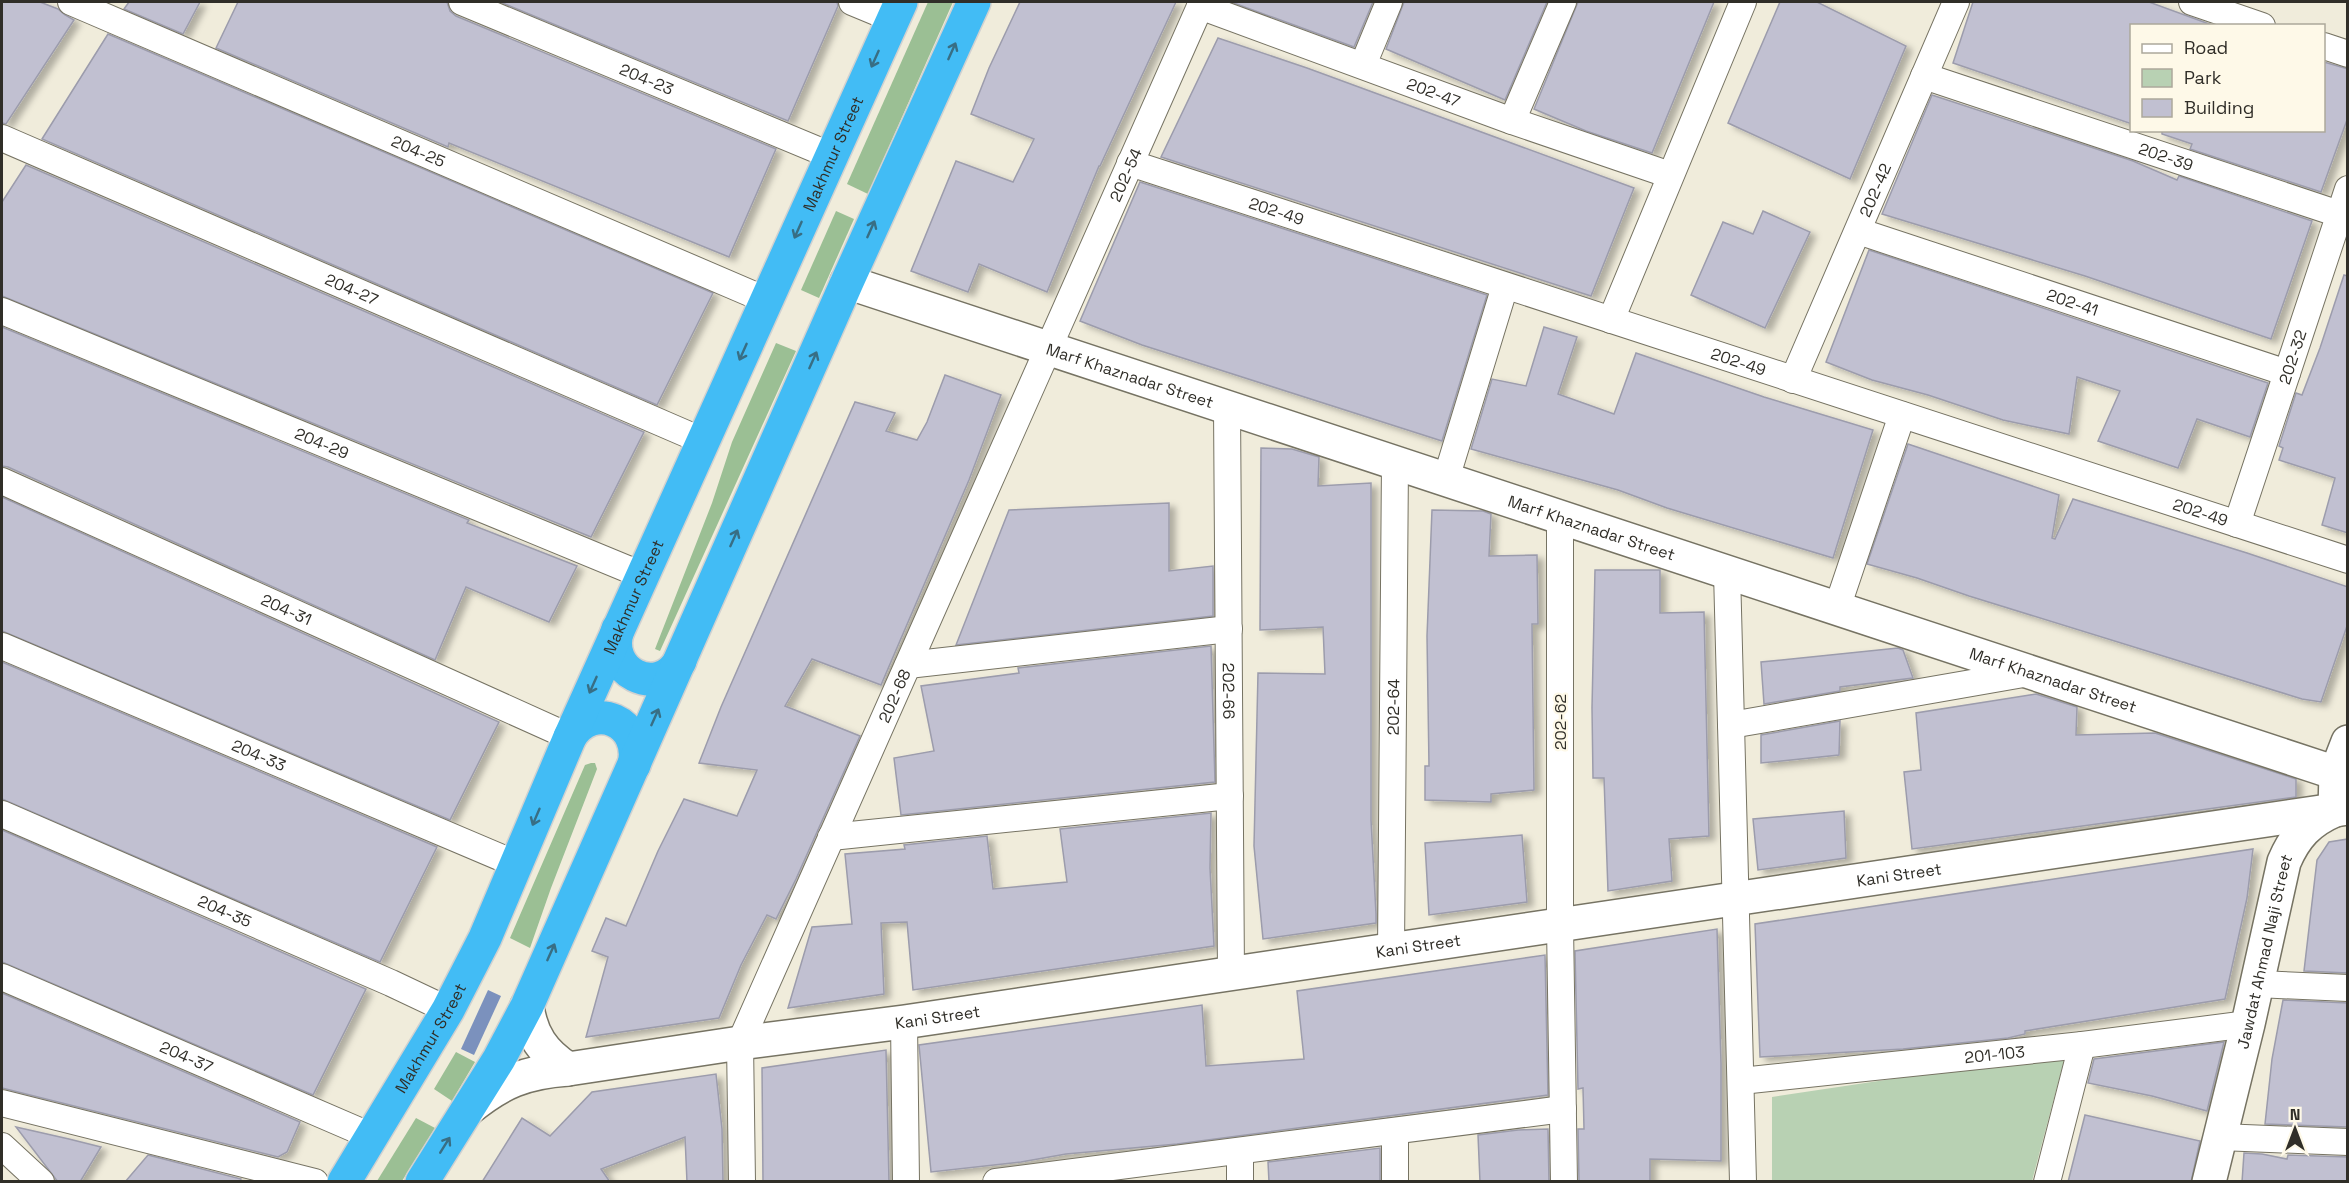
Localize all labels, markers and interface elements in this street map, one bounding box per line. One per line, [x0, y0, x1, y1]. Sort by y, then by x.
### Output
legend [2130, 24, 2325, 132]
text: Road [2184, 36, 2228, 59]
one-way arrow [946, 42, 958, 60]
one-way arrow [869, 50, 880, 68]
street label: 204-23 [616, 59, 677, 100]
text: Park [2184, 66, 2222, 89]
street label: 202-47 [1404, 73, 1463, 112]
street label: Makhmur Street [798, 93, 868, 215]
text: Building [2184, 96, 2254, 119]
street label: 204-25 [388, 131, 448, 172]
street label: 202-39 [2136, 138, 2196, 176]
street label: 202-54 [1105, 145, 1147, 205]
street label: 202-42 [1855, 160, 1896, 220]
street label: 202-49 [1246, 192, 1306, 230]
one-way arrow [792, 220, 803, 238]
one-way arrow [866, 220, 878, 238]
street label: 204-27 [322, 269, 381, 310]
street label: 202-41 [2044, 284, 2101, 321]
street label: 202-32 [2274, 327, 2312, 387]
street label: Marf Khaznadar Street [1044, 338, 1216, 413]
one-way arrow [737, 342, 748, 360]
street label: 202-49 [1708, 343, 1768, 381]
one-way arrow [807, 351, 819, 369]
street label: 204-29 [291, 423, 352, 464]
street label: Marf Khaznadar Street [1505, 491, 1678, 565]
street label: 202-49 [2170, 494, 2231, 531]
one-way arrow [729, 529, 740, 548]
street label: Makhmur Street [599, 536, 669, 658]
street label: 204-31 [258, 589, 315, 630]
street label: Marf Khaznadar Street [1967, 643, 2139, 718]
street label: 202-66 [1218, 663, 1239, 719]
street label: 202-68 [874, 666, 916, 726]
one-way arrow [587, 676, 598, 694]
street label: 202-64 [1383, 679, 1404, 735]
street label: 202-62 [1550, 694, 1571, 750]
one-way arrow [650, 708, 662, 726]
street label: 204-33 [229, 735, 289, 776]
one-way arrow [530, 808, 541, 826]
street label: Jawdat Ahmad Naji Street [2232, 851, 2297, 1051]
street label: Kani Street [1855, 858, 1943, 892]
street label: 204-35 [195, 890, 255, 932]
street label: Kani Street [1374, 930, 1462, 963]
one-way arrow [546, 944, 557, 962]
street label: Makhmur Street [390, 980, 471, 1097]
street label: Kani Street [894, 1001, 982, 1034]
street label: 204-37 [157, 1036, 216, 1078]
street label: 201-103 [1963, 1041, 2026, 1068]
north arrow [2265, 1099, 2325, 1159]
text: N [2290, 1104, 2300, 1125]
one-way arrow [438, 1137, 451, 1154]

